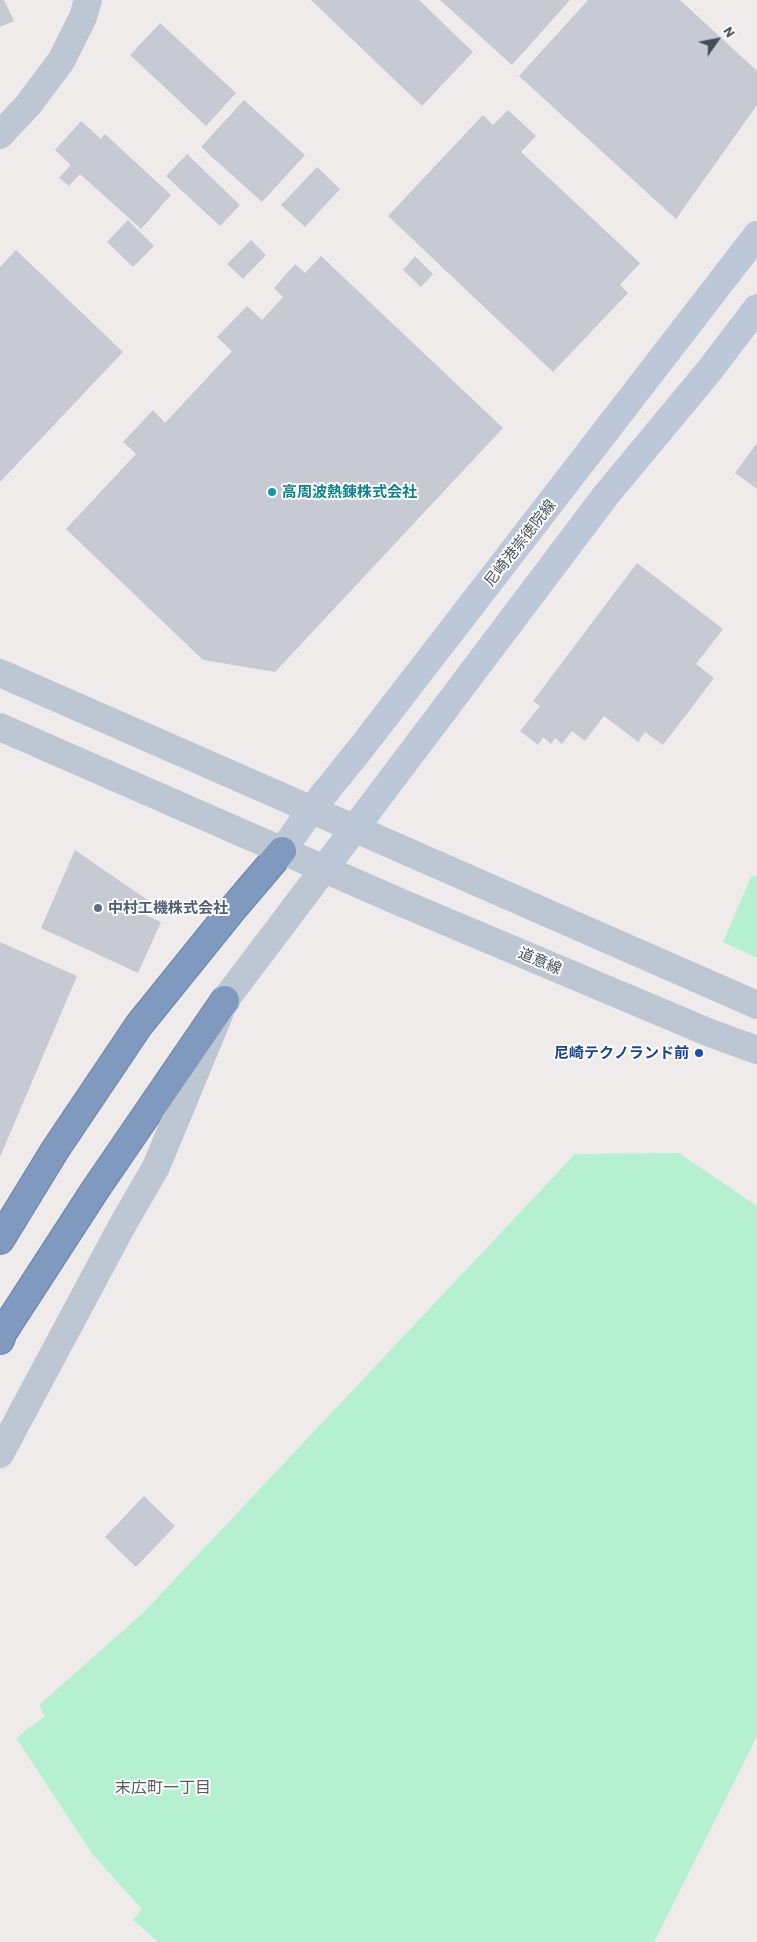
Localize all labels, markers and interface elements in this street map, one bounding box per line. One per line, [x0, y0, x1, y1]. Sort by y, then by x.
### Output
north arrow [692, 15, 742, 65]
text: N [720, 23, 740, 40]
place label: 高周波熱錬株式会社 [282, 483, 417, 501]
marker: 高周波熱錬株式会社 [266, 486, 278, 498]
street label: 尼崎港崇徳院線 [481, 496, 559, 590]
place label: 中村工機株式会社 [108, 899, 228, 917]
marker: 中村工機株式会社 [92, 902, 104, 914]
street label: 道意線 [516, 944, 564, 978]
place label: 尼崎テクノランド前 [554, 1044, 689, 1062]
marker: 尼崎テクノランド前 [693, 1047, 705, 1059]
district label: 末広町一丁目 [115, 1778, 211, 1798]

